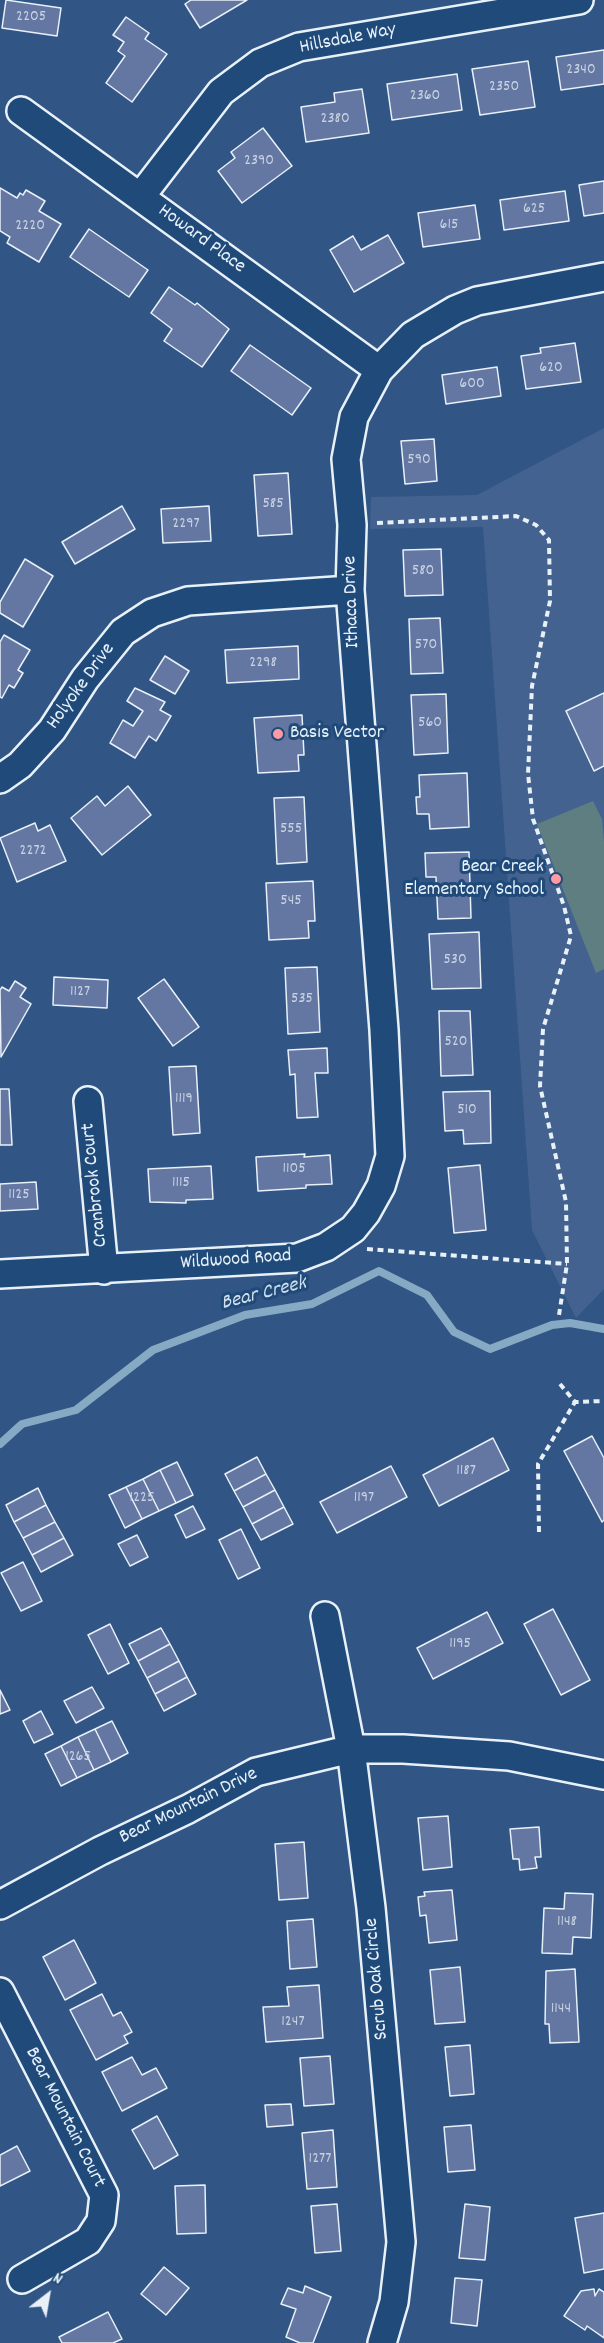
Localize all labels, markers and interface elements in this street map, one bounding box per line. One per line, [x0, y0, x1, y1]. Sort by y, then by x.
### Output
house number: 2205 [16, 8, 46, 28]
street label: Hillsdale Way [298, 19, 398, 61]
house number: 2340 [566, 61, 596, 81]
house number: 2350 [489, 78, 519, 98]
house number: 2360 [410, 87, 440, 107]
house number: 2380 [320, 110, 350, 130]
house number: 2390 [244, 152, 274, 172]
street label: Howard Place [152, 200, 250, 280]
house number: 625 [523, 200, 545, 220]
house number: 615 [440, 216, 458, 236]
house number: 2220 [15, 217, 45, 237]
house number: 620 [539, 359, 563, 379]
house number: 600 [459, 375, 485, 395]
house number: 590 [407, 451, 431, 471]
house number: 585 [262, 495, 284, 515]
house number: 2297 [172, 515, 200, 535]
street label: Ithaca Drive [339, 555, 367, 649]
house number: 580 [412, 562, 434, 582]
house number: 570 [415, 636, 437, 656]
street label: Holyoke Drive [43, 639, 121, 735]
house number: 2298 [249, 654, 277, 674]
house number: 560 [418, 714, 442, 734]
place label: Basis Vector [290, 722, 384, 746]
marker: Basis Vector [271, 727, 285, 741]
house number: 555 [280, 820, 302, 840]
house number: 2272 [19, 842, 47, 862]
place label: Bear Creek Elementary School [404, 856, 544, 903]
marker: Bear Creek Elementary School [549, 872, 563, 886]
house number: 545 [280, 892, 302, 912]
house number: 530 [443, 951, 467, 971]
house number: 1127 [70, 983, 90, 1003]
house number: 535 [291, 990, 313, 1010]
house number: 520 [444, 1033, 468, 1053]
house number: 1119 [175, 1090, 193, 1110]
house number: 510 [457, 1101, 477, 1121]
street label: Cranbrook Court [78, 1122, 114, 1248]
house number: 1105 [282, 1160, 306, 1180]
house number: 1115 [172, 1174, 190, 1194]
house number: 1125 [8, 1186, 30, 1206]
street label: Wildwood Road [180, 1245, 292, 1277]
water label: Bear Creek [219, 1272, 309, 1318]
house number: 1187 [456, 1462, 476, 1482]
house number: 1225 [130, 1489, 154, 1509]
house number: 1197 [354, 1489, 374, 1509]
house number: 1195 [449, 1635, 471, 1655]
house number: 1265 [65, 1748, 91, 1768]
street label: Bear Mountain Drive [116, 1763, 262, 1851]
house number: 1148 [557, 1913, 577, 1933]
street label: Scrub Oak Circle [361, 1917, 395, 2041]
house number: 1144 [551, 2000, 571, 2020]
house number: 1247 [281, 2013, 305, 2033]
street label: Bear Mountain Court [18, 2044, 110, 2192]
house number: 1277 [309, 2150, 331, 2170]
north arrow [18, 2265, 78, 2325]
text: N [48, 2267, 67, 2291]

